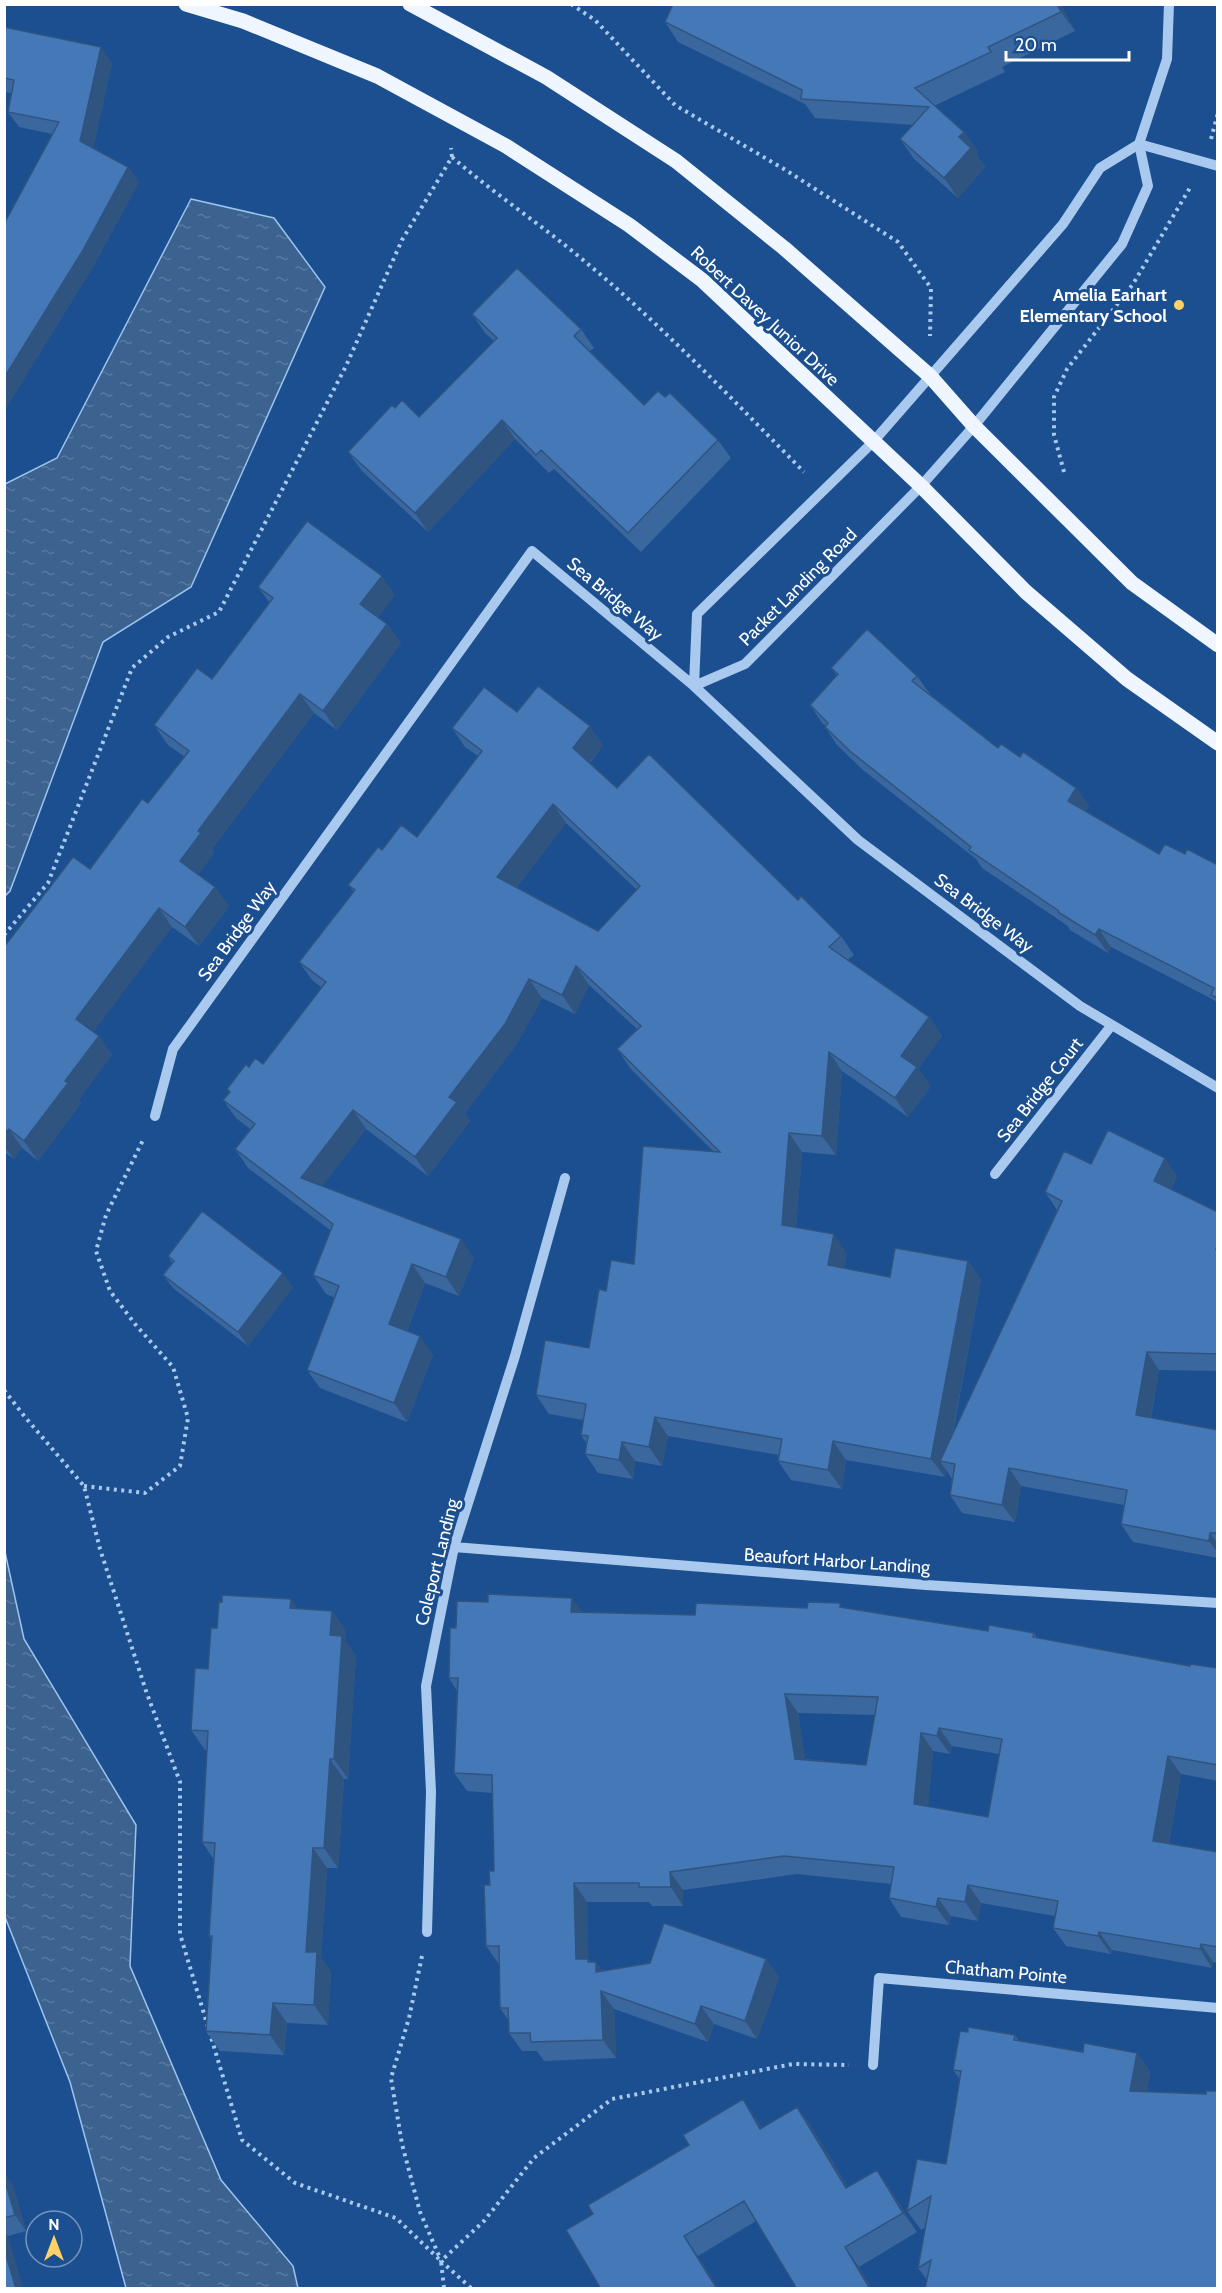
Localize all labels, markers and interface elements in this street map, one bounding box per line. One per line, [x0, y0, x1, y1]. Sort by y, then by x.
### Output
scale bar [1006, 24, 1129, 62]
text: 20 m [1015, 34, 1057, 56]
street label: Robert Davey Junior Drive [686, 241, 844, 391]
place label: Amelia Earhart Elementary School [1020, 284, 1167, 327]
marker: Amelia Earhart Elementary School [1172, 298, 1186, 312]
street label: Packet Landing Road [735, 524, 861, 650]
street label: Sea Bridge Way [563, 552, 667, 646]
street label: Sea Bridge Way [930, 869, 1038, 957]
street label: Sea Bridge Way [193, 877, 281, 985]
street label: Sea Bridge Court [992, 1033, 1088, 1147]
street label: Coleport Landing [411, 1495, 464, 1628]
street label: Beaufort Harbor Landing [743, 1544, 932, 1579]
street label: Chatham Pointe [944, 1956, 1068, 1988]
north arrow [24, 2209, 84, 2269]
text: N [48, 2215, 60, 2234]

